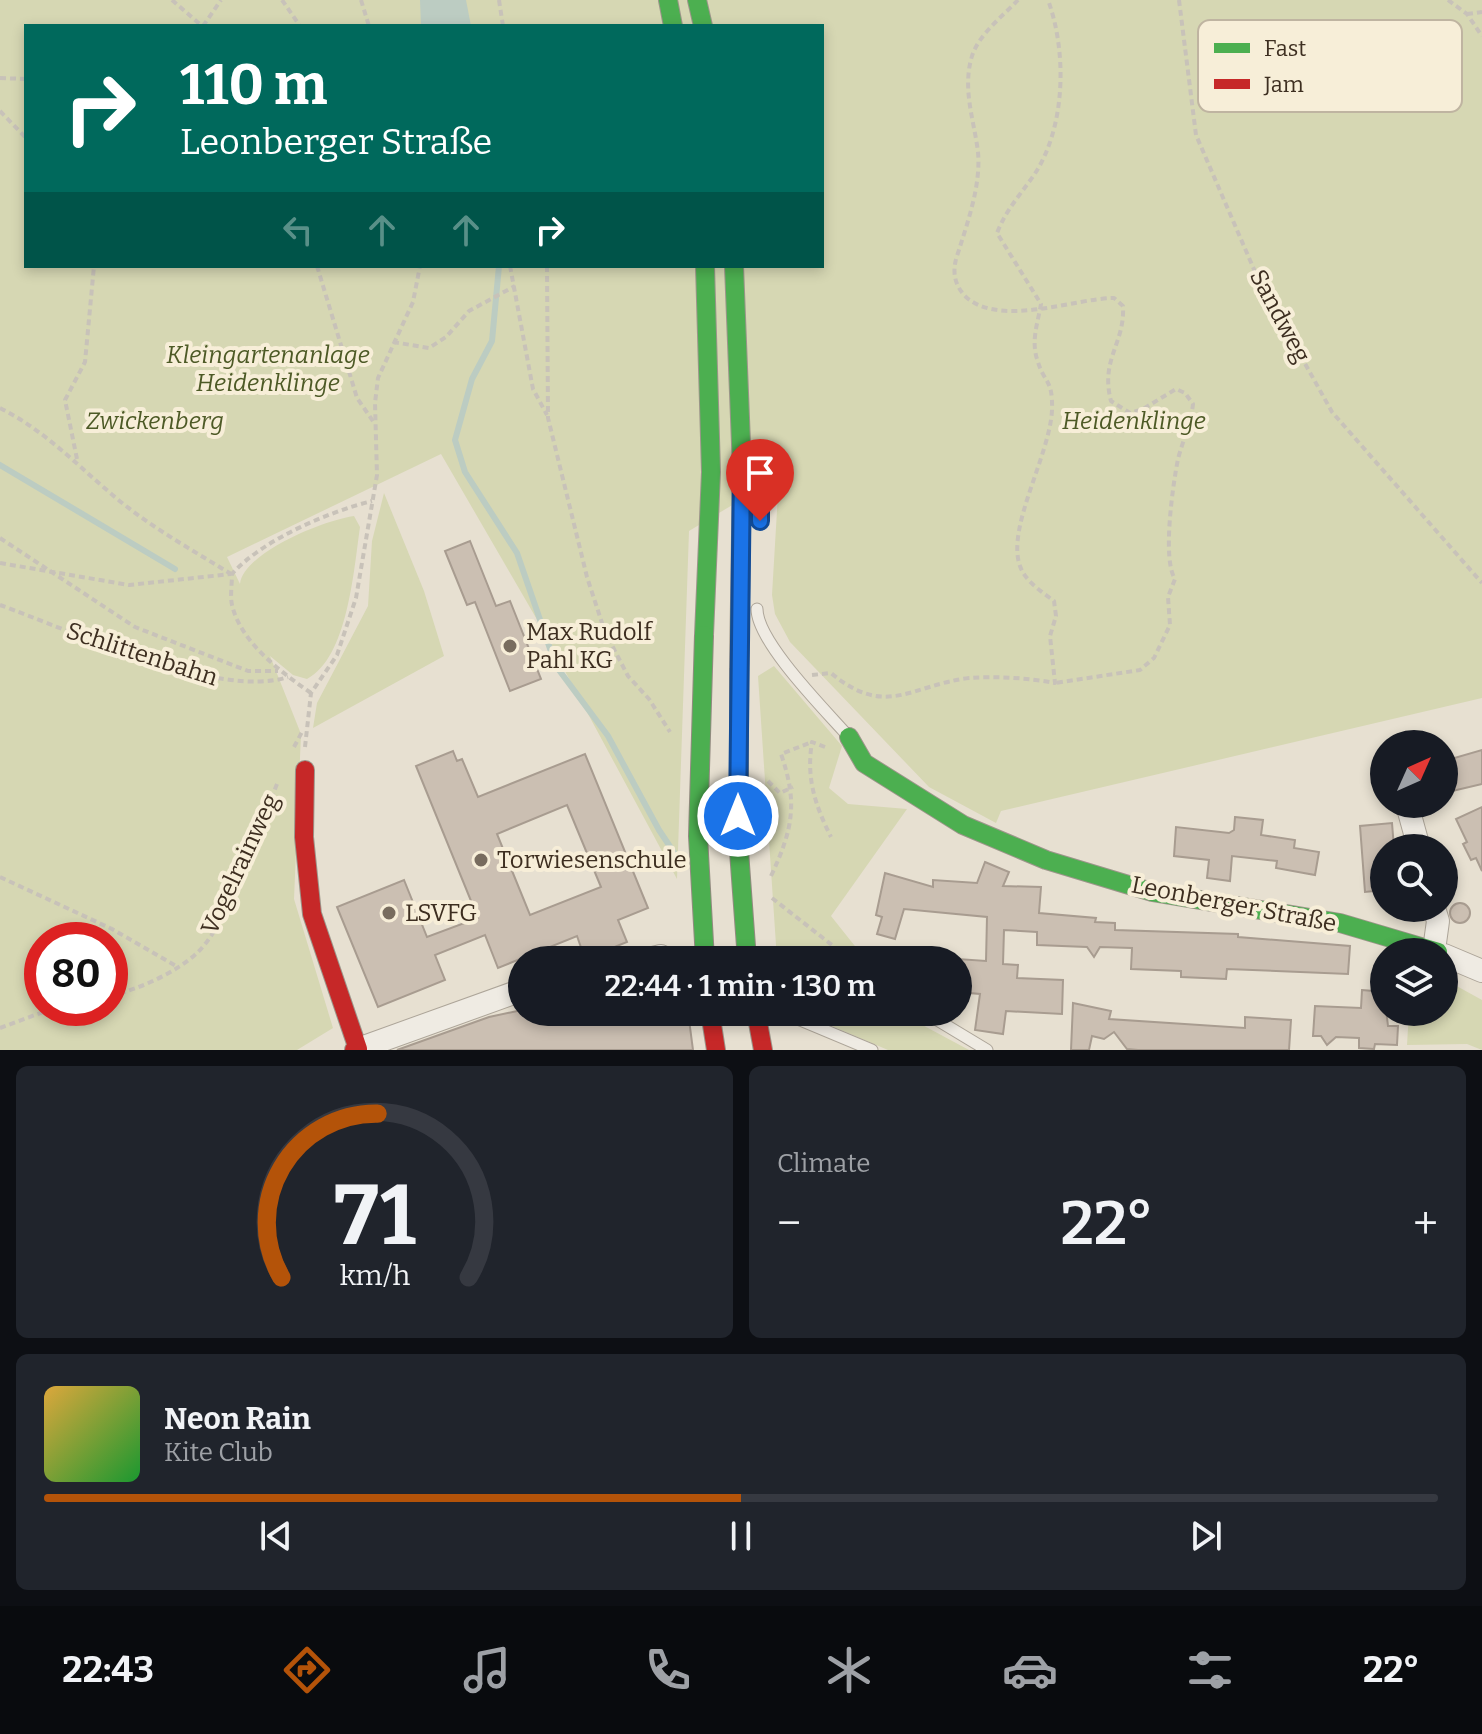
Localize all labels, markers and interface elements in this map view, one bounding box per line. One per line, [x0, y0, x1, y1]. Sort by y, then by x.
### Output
legend [1198, 20, 1462, 112]
text: Fast [1264, 35, 1306, 62]
text: 110 m [180, 52, 327, 119]
icon: right [48, 56, 152, 160]
text: Jam [1263, 71, 1304, 98]
text: Leonberger Straße [180, 120, 492, 164]
icon: left [276, 208, 320, 252]
icon: ahead [360, 208, 404, 252]
icon: ahead [444, 208, 488, 252]
icon: right [528, 208, 572, 252]
street label: Sandweg [1244, 265, 1316, 367]
park label: Kleingartenanlage Heidenklinge [166, 341, 370, 397]
park label: Zwickenberg [86, 407, 224, 435]
park label: Heidenklinge [1062, 407, 1206, 435]
pin [726, 439, 794, 521]
icon: arrive [738, 451, 782, 495]
street label: Schlittenbahn [63, 616, 221, 692]
place label: Max Rudolf Pahl KG [526, 618, 653, 674]
marker: Max Rudolf Pahl KG [501, 637, 519, 655]
north arrow [1370, 730, 1458, 818]
map controls [1370, 730, 1458, 1026]
position arrow [696, 774, 780, 858]
street label: Vogelrainweg [195, 789, 285, 939]
button: search [1370, 834, 1458, 922]
place label: Torwiesenschule [497, 846, 687, 874]
marker: Torwiesenschule [472, 851, 490, 869]
street label: Leonberger Straße [1129, 870, 1339, 938]
place label: LSVFG [405, 899, 477, 927]
marker: LSVFG [380, 904, 398, 922]
speed limit sign: 80 [24, 922, 128, 1026]
button: layers [1370, 938, 1458, 1026]
text: 22:44 · 1 min · 130 m [604, 968, 876, 1004]
text: Climate [777, 1148, 871, 1179]
text: 71 [334, 1166, 415, 1266]
text: 22° [1060, 1188, 1154, 1260]
text: − [777, 1197, 801, 1250]
text: + [1413, 1197, 1438, 1250]
text: km/h [339, 1258, 410, 1293]
text: Neon Rain [164, 1401, 311, 1437]
text: Kite Club [164, 1437, 273, 1468]
icon: previous [254, 1514, 298, 1558]
icon: pause [719, 1514, 763, 1558]
icon: next [1184, 1514, 1228, 1558]
icon: directions [279, 1642, 335, 1698]
icon: music [459, 1642, 515, 1698]
icon: phone [640, 1642, 696, 1698]
icon: climate [821, 1642, 877, 1698]
icon: car [1002, 1642, 1058, 1698]
icon: filters [1182, 1642, 1238, 1698]
text: 22:43 [62, 1648, 154, 1692]
text: 22° [1363, 1648, 1420, 1692]

